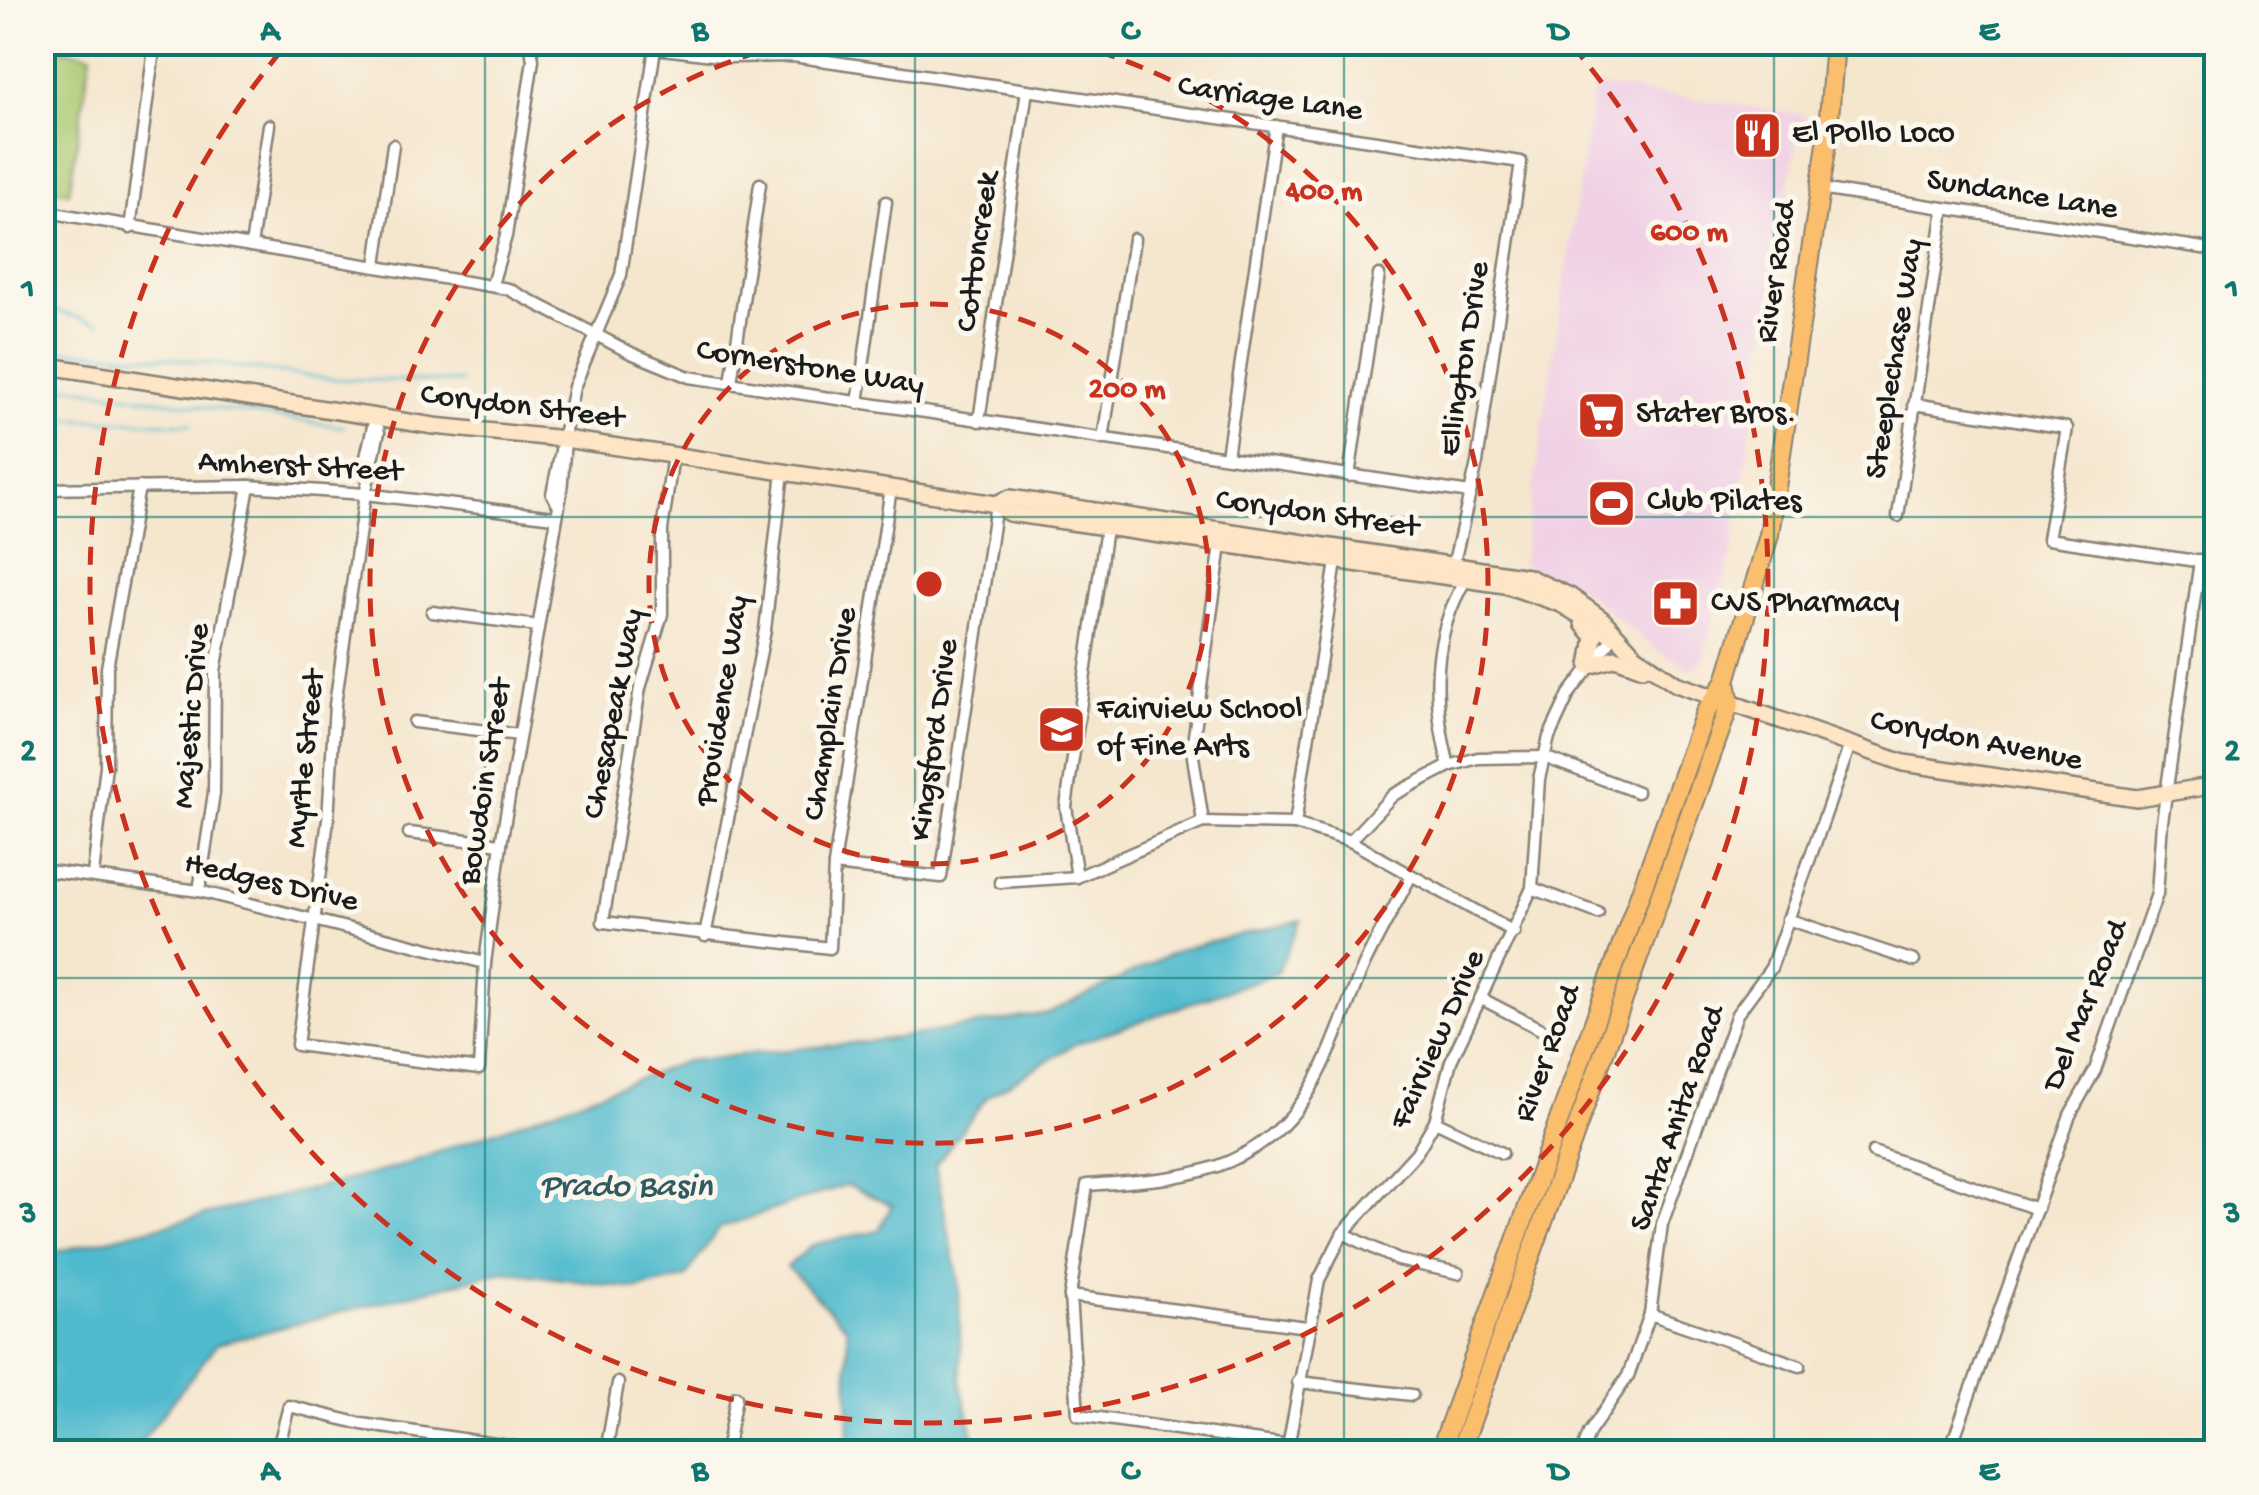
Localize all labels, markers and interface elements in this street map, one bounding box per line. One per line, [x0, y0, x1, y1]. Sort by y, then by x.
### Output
text: A [260, 14, 282, 52]
text: B [691, 14, 710, 52]
text: C [1121, 14, 1141, 52]
text: D [1546, 14, 1571, 52]
text: E [1979, 14, 2001, 52]
street label: Carriage Lane [1175, 68, 1365, 132]
restaurant icon: El Pollo Loco [1731, 109, 1783, 161]
place label: El Pollo Loco [1792, 116, 1955, 154]
street label: Sundance Lane [1924, 162, 2121, 230]
street label: Cottoncreek [949, 167, 1009, 335]
text: 400 m [1285, 176, 1363, 211]
street label: River Road [1749, 196, 1807, 346]
text: 600 m [1650, 217, 1729, 252]
street label: Steeplechase Way [1858, 236, 1934, 482]
street label: Ellington Drive [1432, 258, 1500, 459]
text: 1 [21, 272, 34, 310]
text: 1 [2225, 272, 2238, 310]
street label: Cornerstone Way [694, 332, 927, 406]
text: 200 m [1088, 374, 1166, 409]
street label: Corydon Street [418, 377, 629, 440]
supermarket icon: Stater Bros. [1575, 389, 1627, 441]
place label: Stater Bros. [1636, 396, 1796, 434]
street label: Amherst Street [197, 444, 406, 492]
sports icon: Club Pilates [1586, 477, 1638, 529]
street label: Corydon Street [1213, 482, 1424, 548]
place label: Club Pilates [1647, 484, 1803, 522]
centre of rings [911, 566, 947, 602]
pharmacy icon: CVS Pharmacy [1650, 578, 1702, 630]
place label: CVS Pharmacy [1711, 585, 1900, 623]
street label: Providence Way [688, 593, 759, 810]
street label: Champlain Drive [796, 604, 868, 823]
street label: Chesapeak Way [576, 605, 654, 822]
street label: Majestic Drive [166, 621, 220, 810]
street label: Kingsford Drive [903, 636, 969, 843]
street label: Myrtle Street [279, 665, 336, 850]
street label: Bowdoin Street [452, 673, 523, 889]
place label: Fairview School of Fine Arts [1096, 692, 1303, 767]
school or university icon: Fairview School of Fine Arts [1036, 703, 1088, 755]
street label: Corydon Avenue [1867, 703, 2086, 781]
text: 2 [20, 734, 36, 772]
text: 2 [2224, 734, 2240, 772]
street label: Hedges Drive [180, 846, 362, 923]
street label: Del Mar Road [2035, 913, 2139, 1099]
street label: Fairview Drive [1382, 944, 1496, 1136]
street label: River Road [1507, 978, 1592, 1128]
street label: Santa Anita Road [1623, 999, 1736, 1237]
water label: Prado Basin [540, 1168, 713, 1209]
text: 3 [19, 1196, 36, 1234]
text: 3 [2223, 1196, 2240, 1234]
text: A [260, 1454, 282, 1492]
text: B [691, 1454, 710, 1492]
text: C [1121, 1454, 1141, 1492]
text: D [1546, 1454, 1571, 1492]
text: E [1979, 1454, 2001, 1492]

